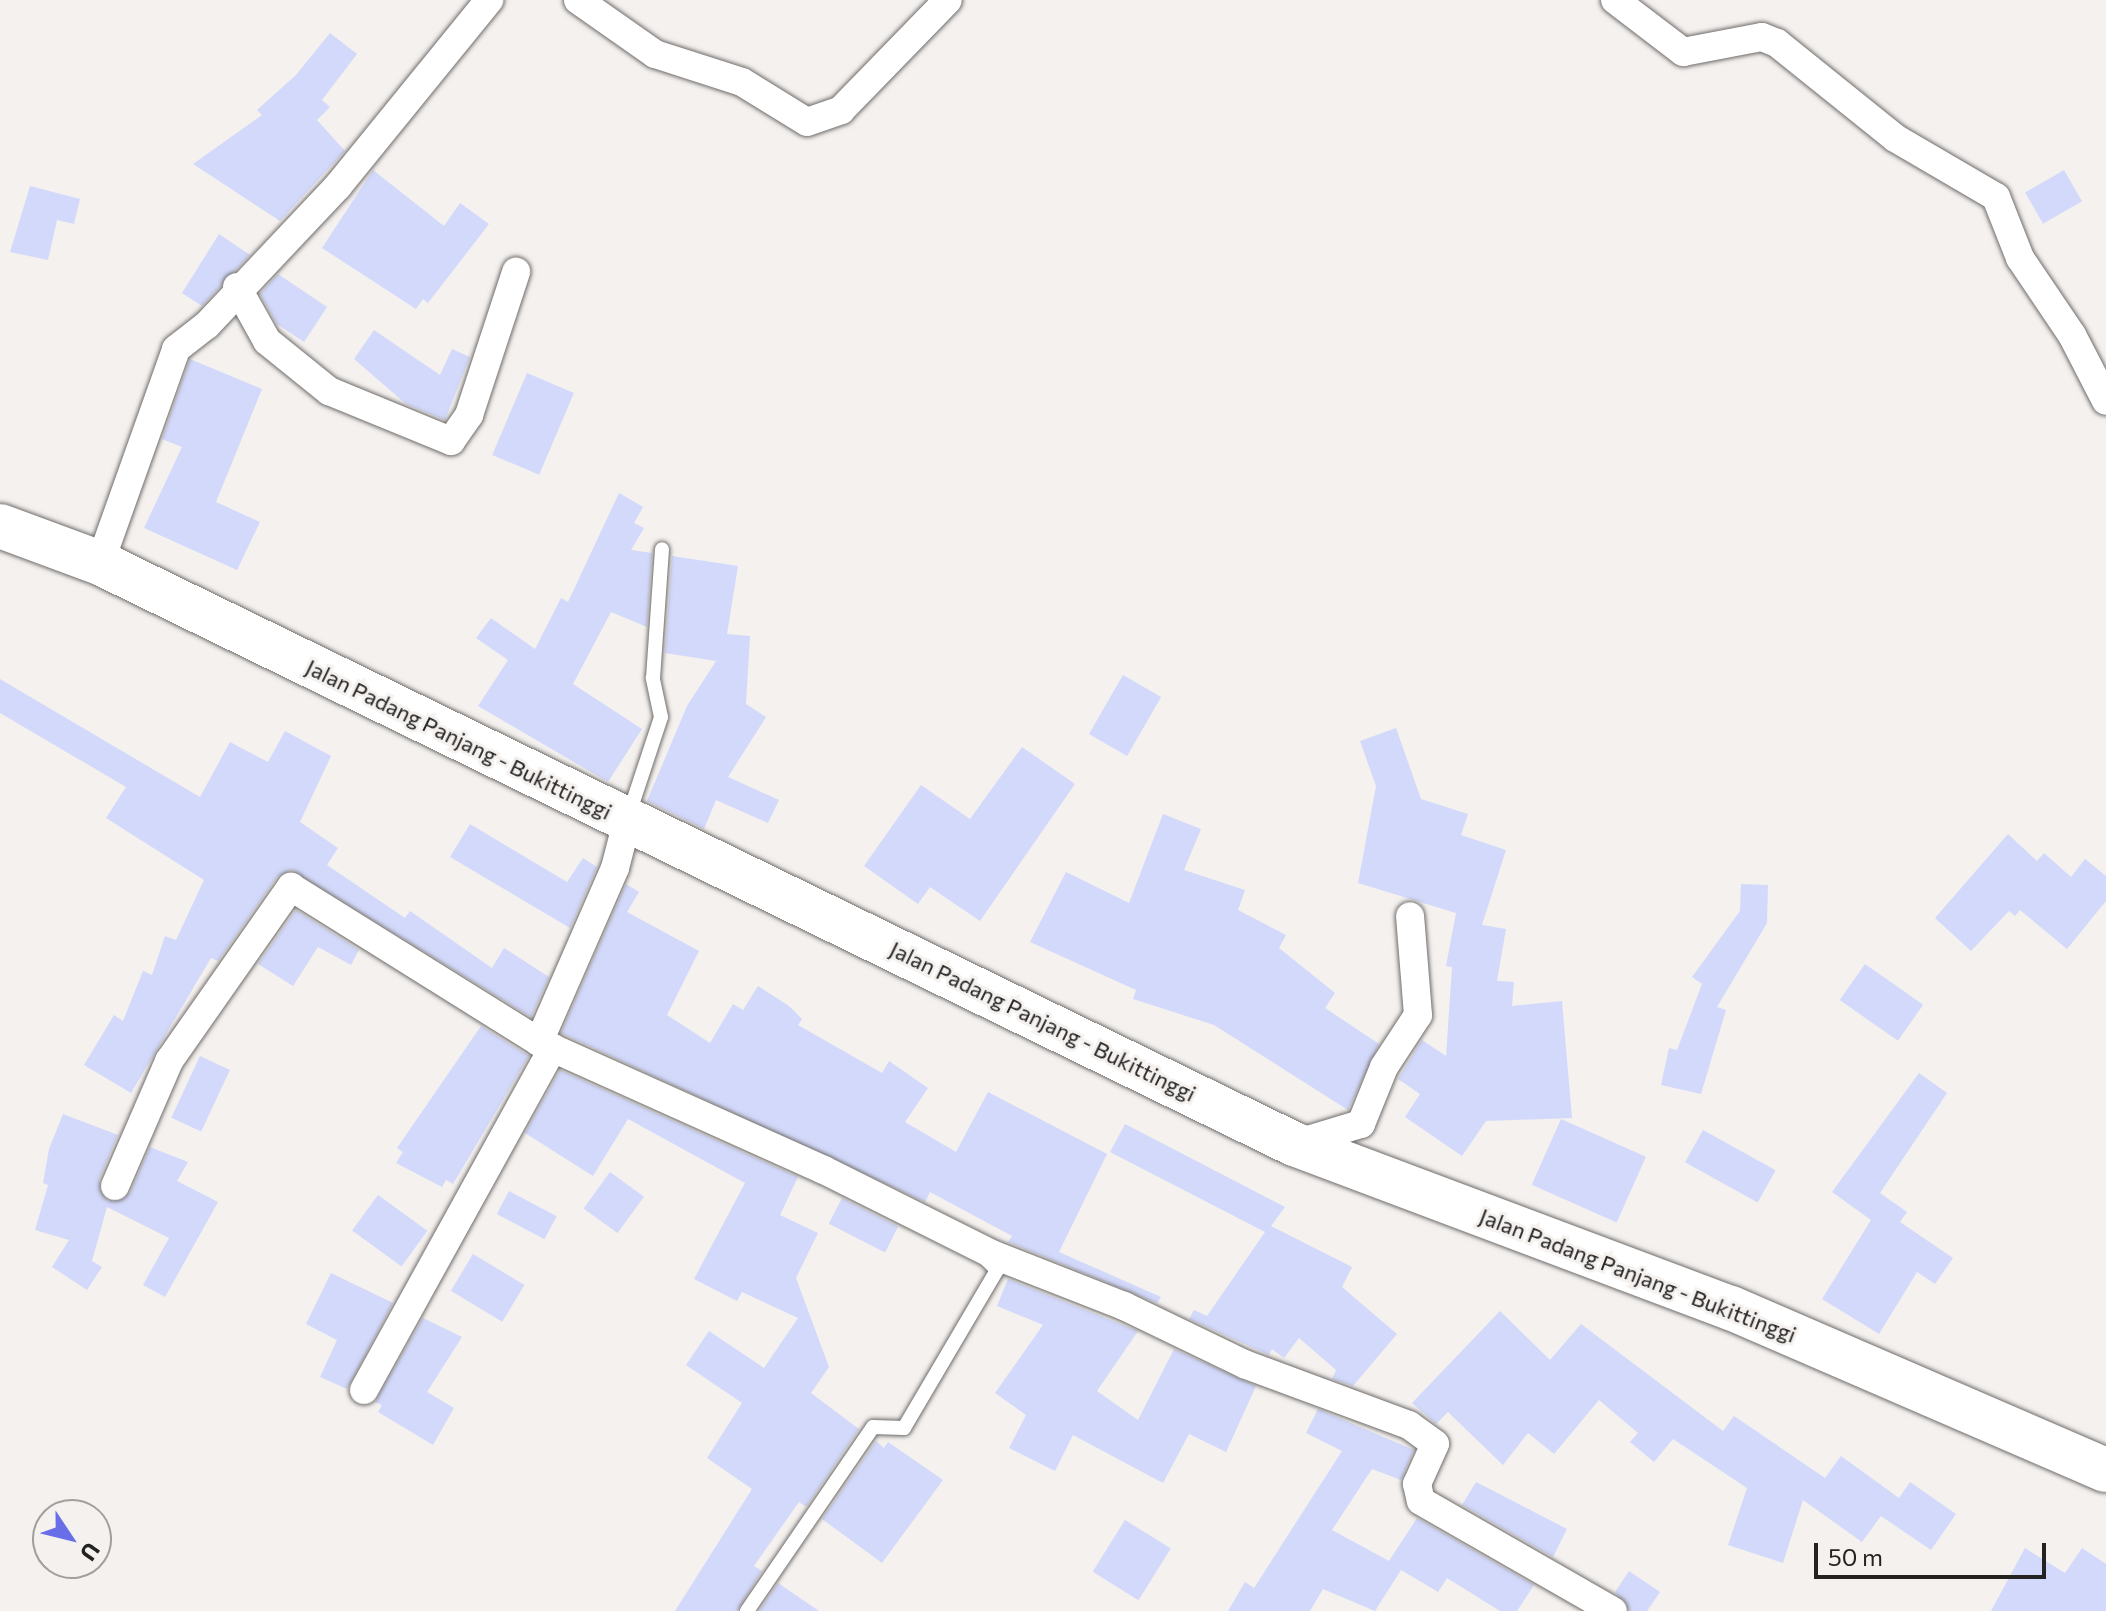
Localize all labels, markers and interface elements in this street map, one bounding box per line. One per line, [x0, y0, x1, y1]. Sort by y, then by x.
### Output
street label: Jalan Padang Panjang - Bukittinggi [302, 653, 616, 825]
street label: Jalan Padang Panjang - Bukittinggi [886, 935, 1200, 1107]
street label: Jalan Padang Panjang - Bukittinggi [1476, 1202, 1800, 1348]
north arrow [32, 1499, 112, 1579]
scale bar [1818, 1527, 2050, 1577]
text: U [75, 1538, 106, 1566]
text: 50 m [1828, 1542, 1883, 1571]

